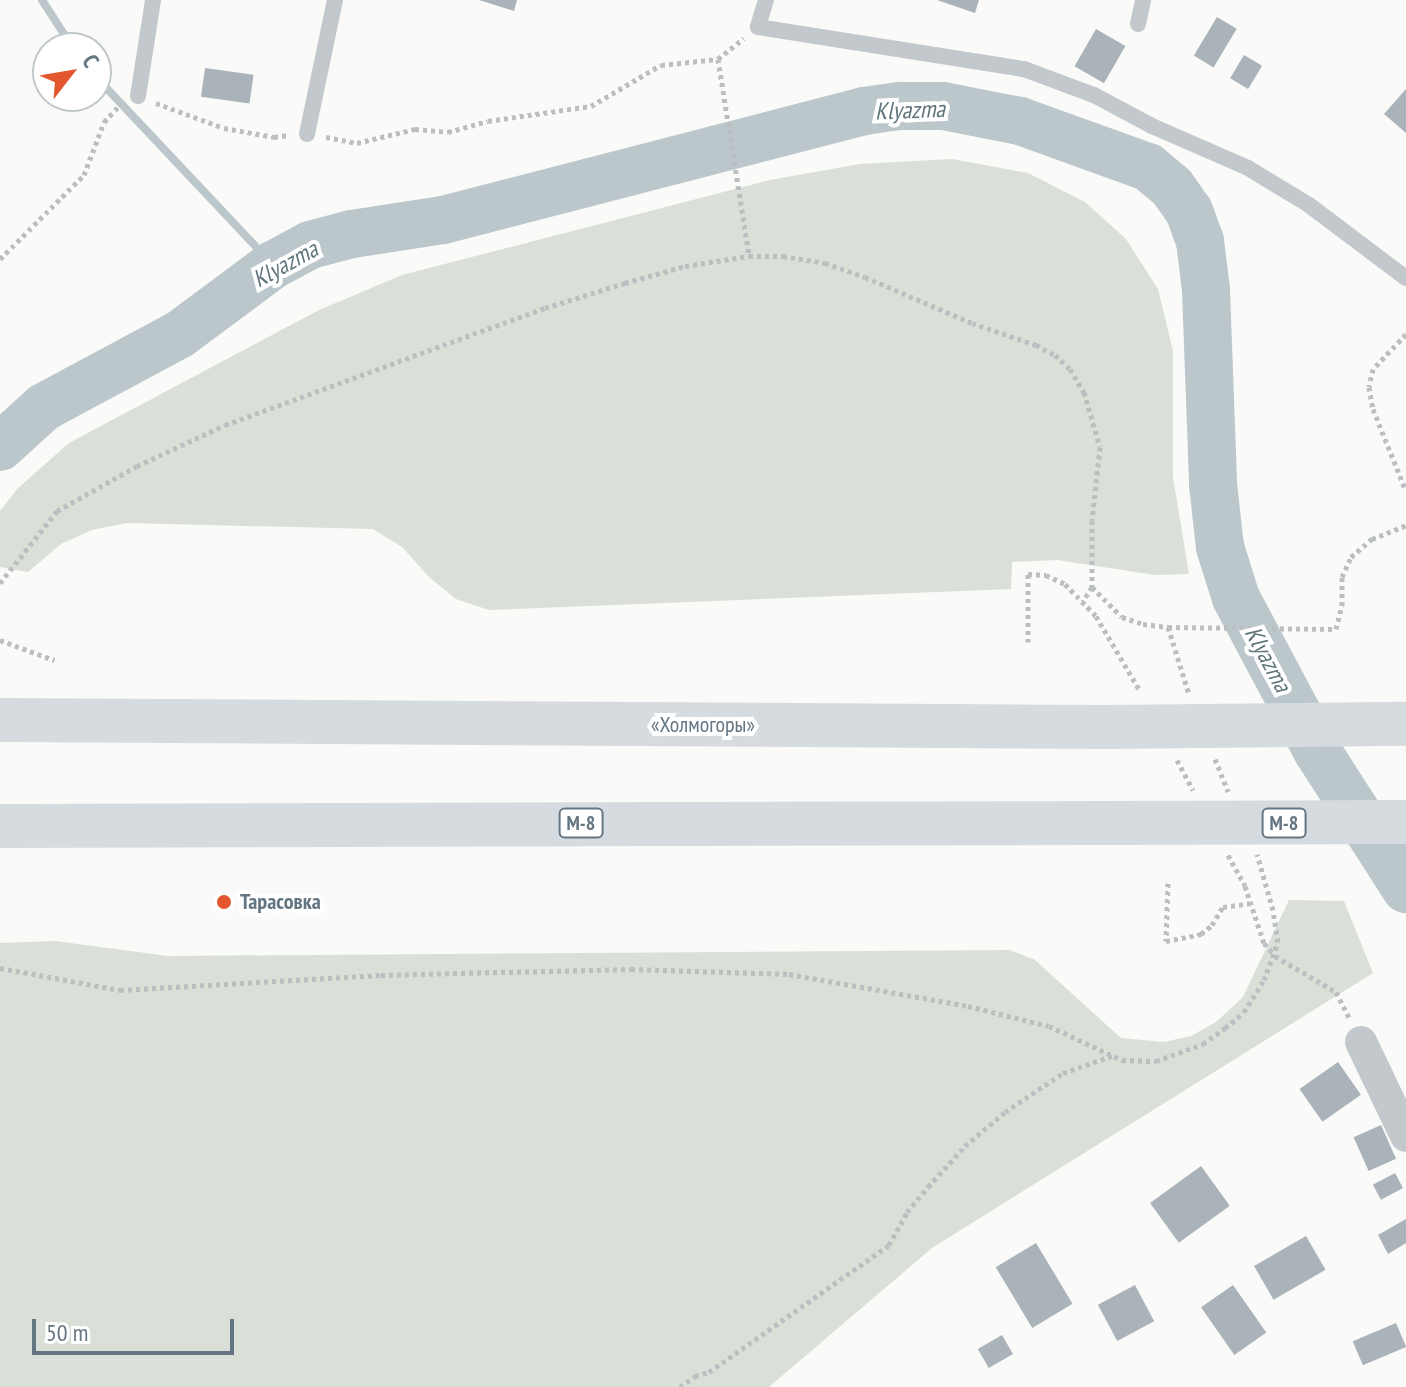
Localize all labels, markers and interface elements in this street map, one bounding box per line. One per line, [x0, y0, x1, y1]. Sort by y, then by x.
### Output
north arrow [32, 32, 112, 112]
text: С [76, 49, 105, 72]
water label: Klyazma [875, 94, 945, 126]
water label: Klyazma [247, 234, 323, 294]
water label: Klyazma [1239, 621, 1297, 697]
street label: «Холмогоры» [651, 712, 755, 738]
road number: М-8 [557, 807, 605, 839]
road number: М-8 [1260, 807, 1308, 839]
place label: Тарасовка [240, 889, 321, 915]
marker: Тарасовка [215, 893, 233, 911]
scale bar [36, 1303, 238, 1353]
text: 50 m [46, 1317, 88, 1348]

